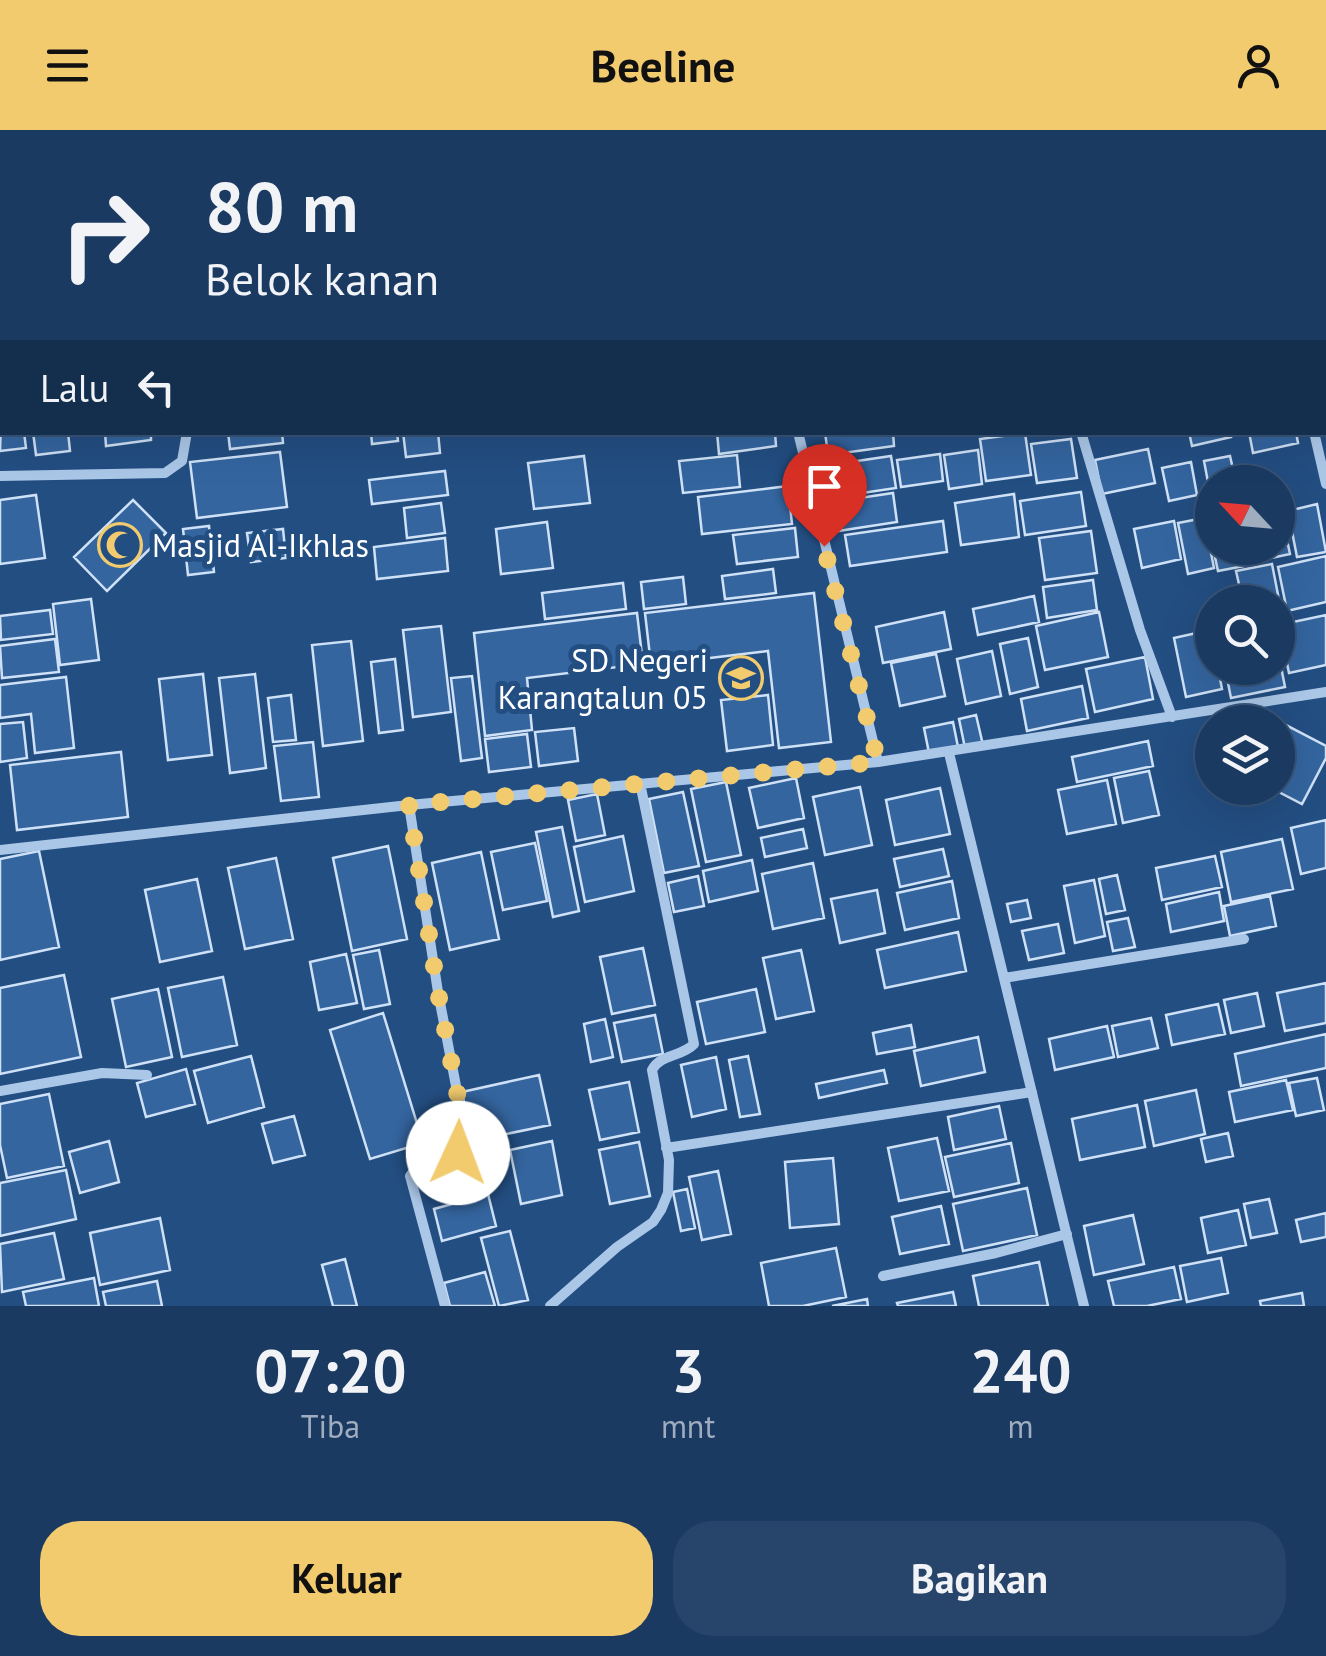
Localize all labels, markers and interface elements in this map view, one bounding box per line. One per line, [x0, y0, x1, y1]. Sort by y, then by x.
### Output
text: Beeline [591, 36, 735, 94]
icon: menu [40, 38, 95, 93]
icon: person [1231, 38, 1286, 93]
text: 80 m [205, 161, 358, 251]
icon: right [40, 170, 170, 300]
text: Belok kanan [205, 249, 439, 307]
icon: left [129, 360, 184, 415]
text: Lalu [40, 363, 109, 412]
pin [782, 444, 867, 547]
icon: arrive [797, 459, 852, 514]
north arrow [1195, 465, 1295, 565]
map controls [1195, 465, 1295, 805]
mosque icon: Masjid Al-Ikhlas [97, 522, 143, 568]
place label: Masjid Al-Ikhlas [152, 524, 369, 566]
button: search [1195, 585, 1295, 685]
place label: SD Negeri Karangtalun 05 [498, 639, 708, 718]
school or university icon: SD Negeri Karangtalun 05 [718, 655, 764, 701]
button: layers [1195, 705, 1295, 805]
position arrow [406, 1101, 510, 1205]
text: 07:20 [254, 1331, 407, 1409]
text: 3 [671, 1331, 705, 1409]
text: 240 [970, 1331, 1072, 1409]
text: Tiba [301, 1405, 360, 1447]
text: mnt [661, 1405, 715, 1447]
text: m [1008, 1405, 1034, 1447]
button: Keluar [40, 1521, 653, 1636]
button: Bagikan [673, 1521, 1286, 1636]

